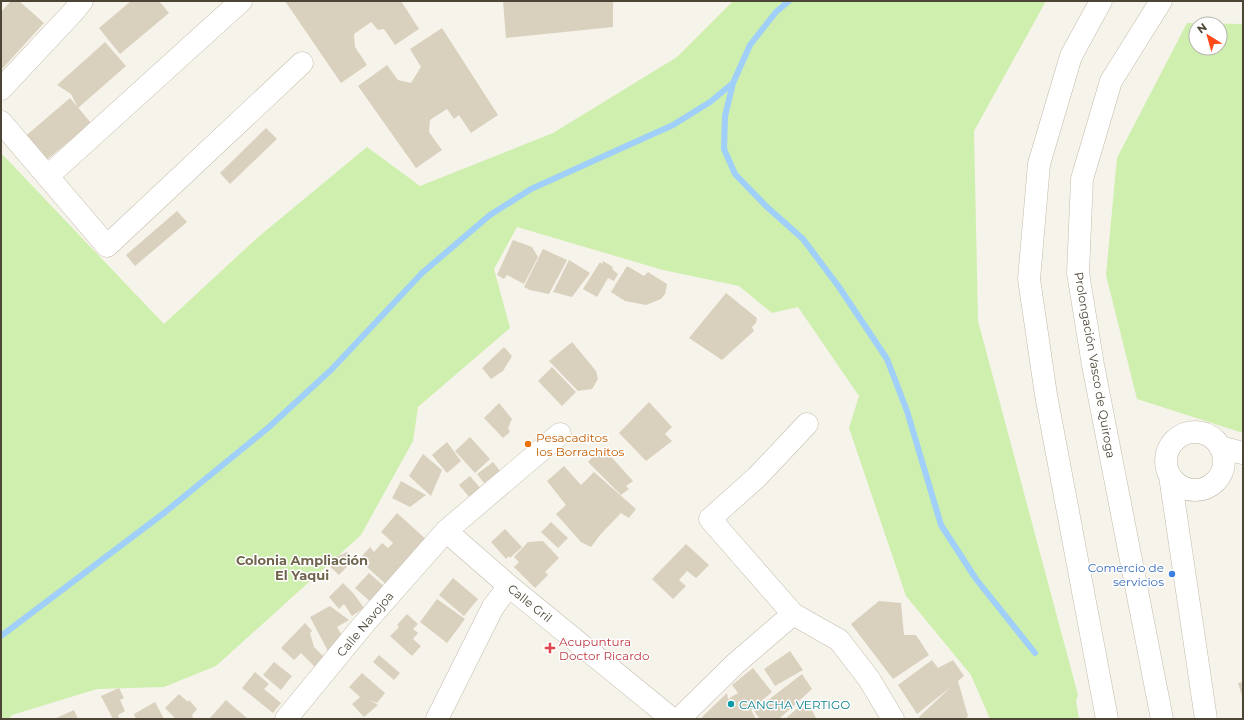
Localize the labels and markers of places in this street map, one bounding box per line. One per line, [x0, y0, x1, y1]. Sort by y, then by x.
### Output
place label: Pesacaditos los Borrachitos [536, 430, 625, 459]
marker: Pesacaditos los Borrachitos [523, 439, 533, 449]
place label: Comercio de servicios [1088, 560, 1164, 589]
marker: Comercio de servicios [1167, 569, 1177, 579]
place label: Acupuntura Doctor Ricardo [559, 634, 649, 663]
marker: Acupuntura Doctor Ricardo [544, 642, 556, 654]
place label: CANCHA VERTIGO [739, 697, 850, 712]
marker: CANCHA VERTIGO [726, 699, 736, 709]

